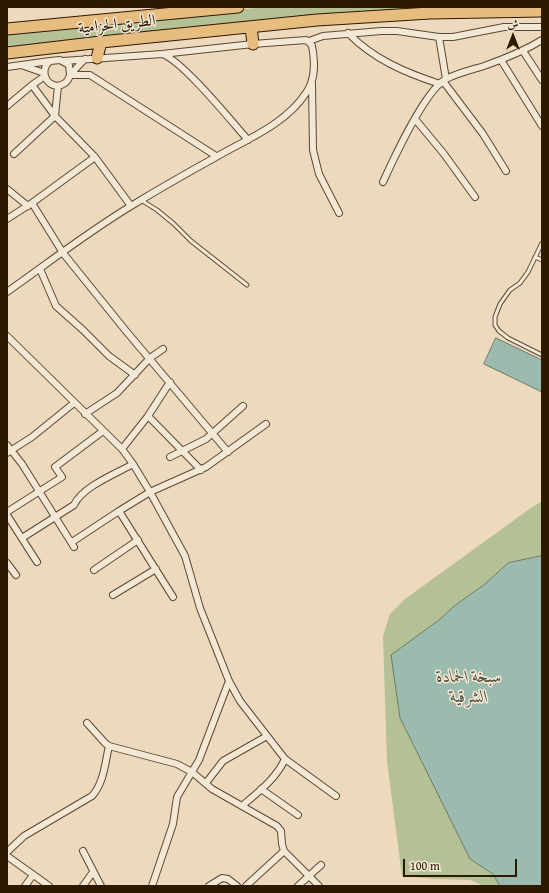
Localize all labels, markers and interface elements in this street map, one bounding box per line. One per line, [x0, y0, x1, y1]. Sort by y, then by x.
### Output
street label: الطريق الحزامية [77, 11, 157, 39]
north arrow [493, 16, 533, 56]
text: ش [508, 16, 518, 32]
water label: سبخة الحمادة الشرقية [436, 668, 502, 708]
scale bar [405, 851, 519, 877]
text: 100 m [410, 857, 440, 874]

